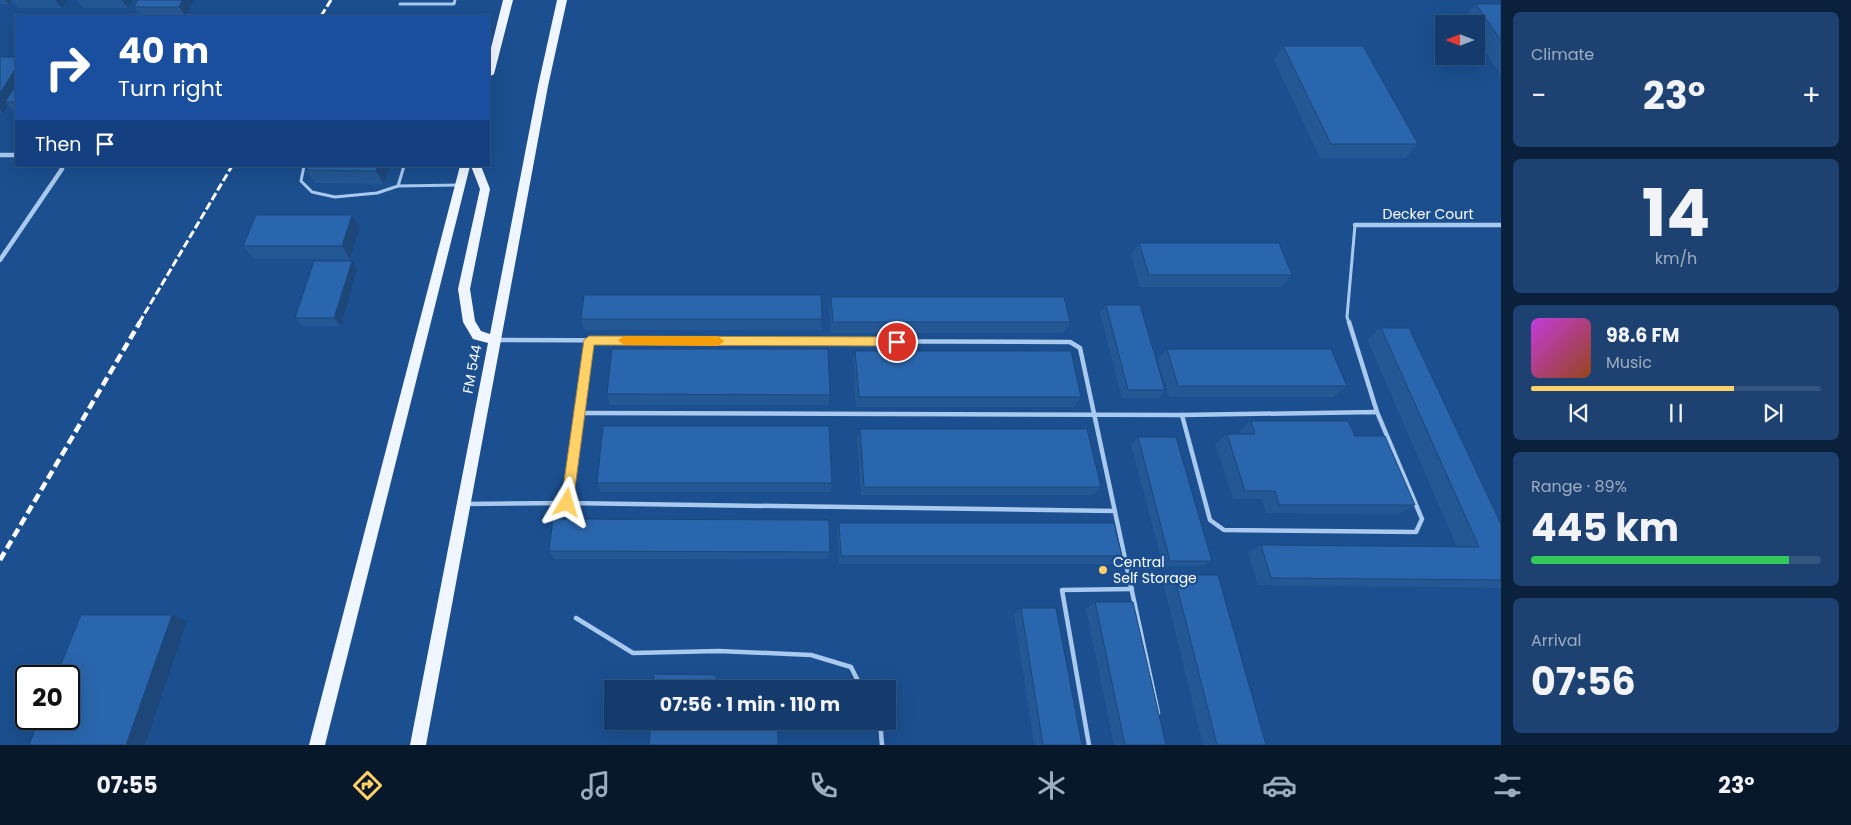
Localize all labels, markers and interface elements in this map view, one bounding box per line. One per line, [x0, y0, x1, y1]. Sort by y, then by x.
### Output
north arrow [1435, 15, 1485, 65]
map controls [1435, 15, 1485, 65]
text: 40 m [118, 26, 209, 75]
icon: right [35, 35, 100, 100]
text: Climate [1531, 43, 1594, 66]
text: 23° [1643, 69, 1705, 122]
text: Turn right [118, 73, 223, 104]
text: − [1531, 76, 1546, 115]
text: + [1802, 76, 1821, 115]
icon: arrive [91, 130, 119, 158]
text: Then [35, 131, 81, 158]
text: 14 [1642, 168, 1710, 259]
street label: Decker Court [1383, 204, 1473, 224]
text: km/h [1655, 247, 1697, 270]
pin [876, 321, 918, 363]
text: 98.6 FM [1606, 322, 1679, 349]
icon: arrive [883, 328, 911, 356]
street label: FM 544 [457, 343, 487, 395]
text: Music [1606, 351, 1652, 374]
icon: previous [1565, 399, 1593, 427]
icon: pause [1662, 399, 1690, 427]
icon: next [1759, 399, 1787, 427]
text: Range · 89% [1531, 475, 1627, 498]
position arrow [540, 476, 592, 528]
text: 445 km [1531, 501, 1679, 554]
place label: Central Self Storage [1113, 552, 1197, 588]
marker: Central Self Storage [1097, 564, 1109, 576]
text: Arrival [1531, 629, 1581, 652]
text: 07:56 [1531, 655, 1636, 708]
speed limit sign: 20 [15, 665, 80, 730]
text: 07:56 · 1 min · 110 m [660, 691, 840, 718]
icon: directions [350, 768, 385, 803]
icon: music [578, 768, 613, 803]
icon: phone [806, 768, 841, 803]
icon: climate [1034, 768, 1069, 803]
icon: car [1262, 768, 1297, 803]
icon: filters [1490, 768, 1525, 803]
text: 07:55 [96, 770, 157, 801]
text: 23° [1718, 770, 1754, 801]

